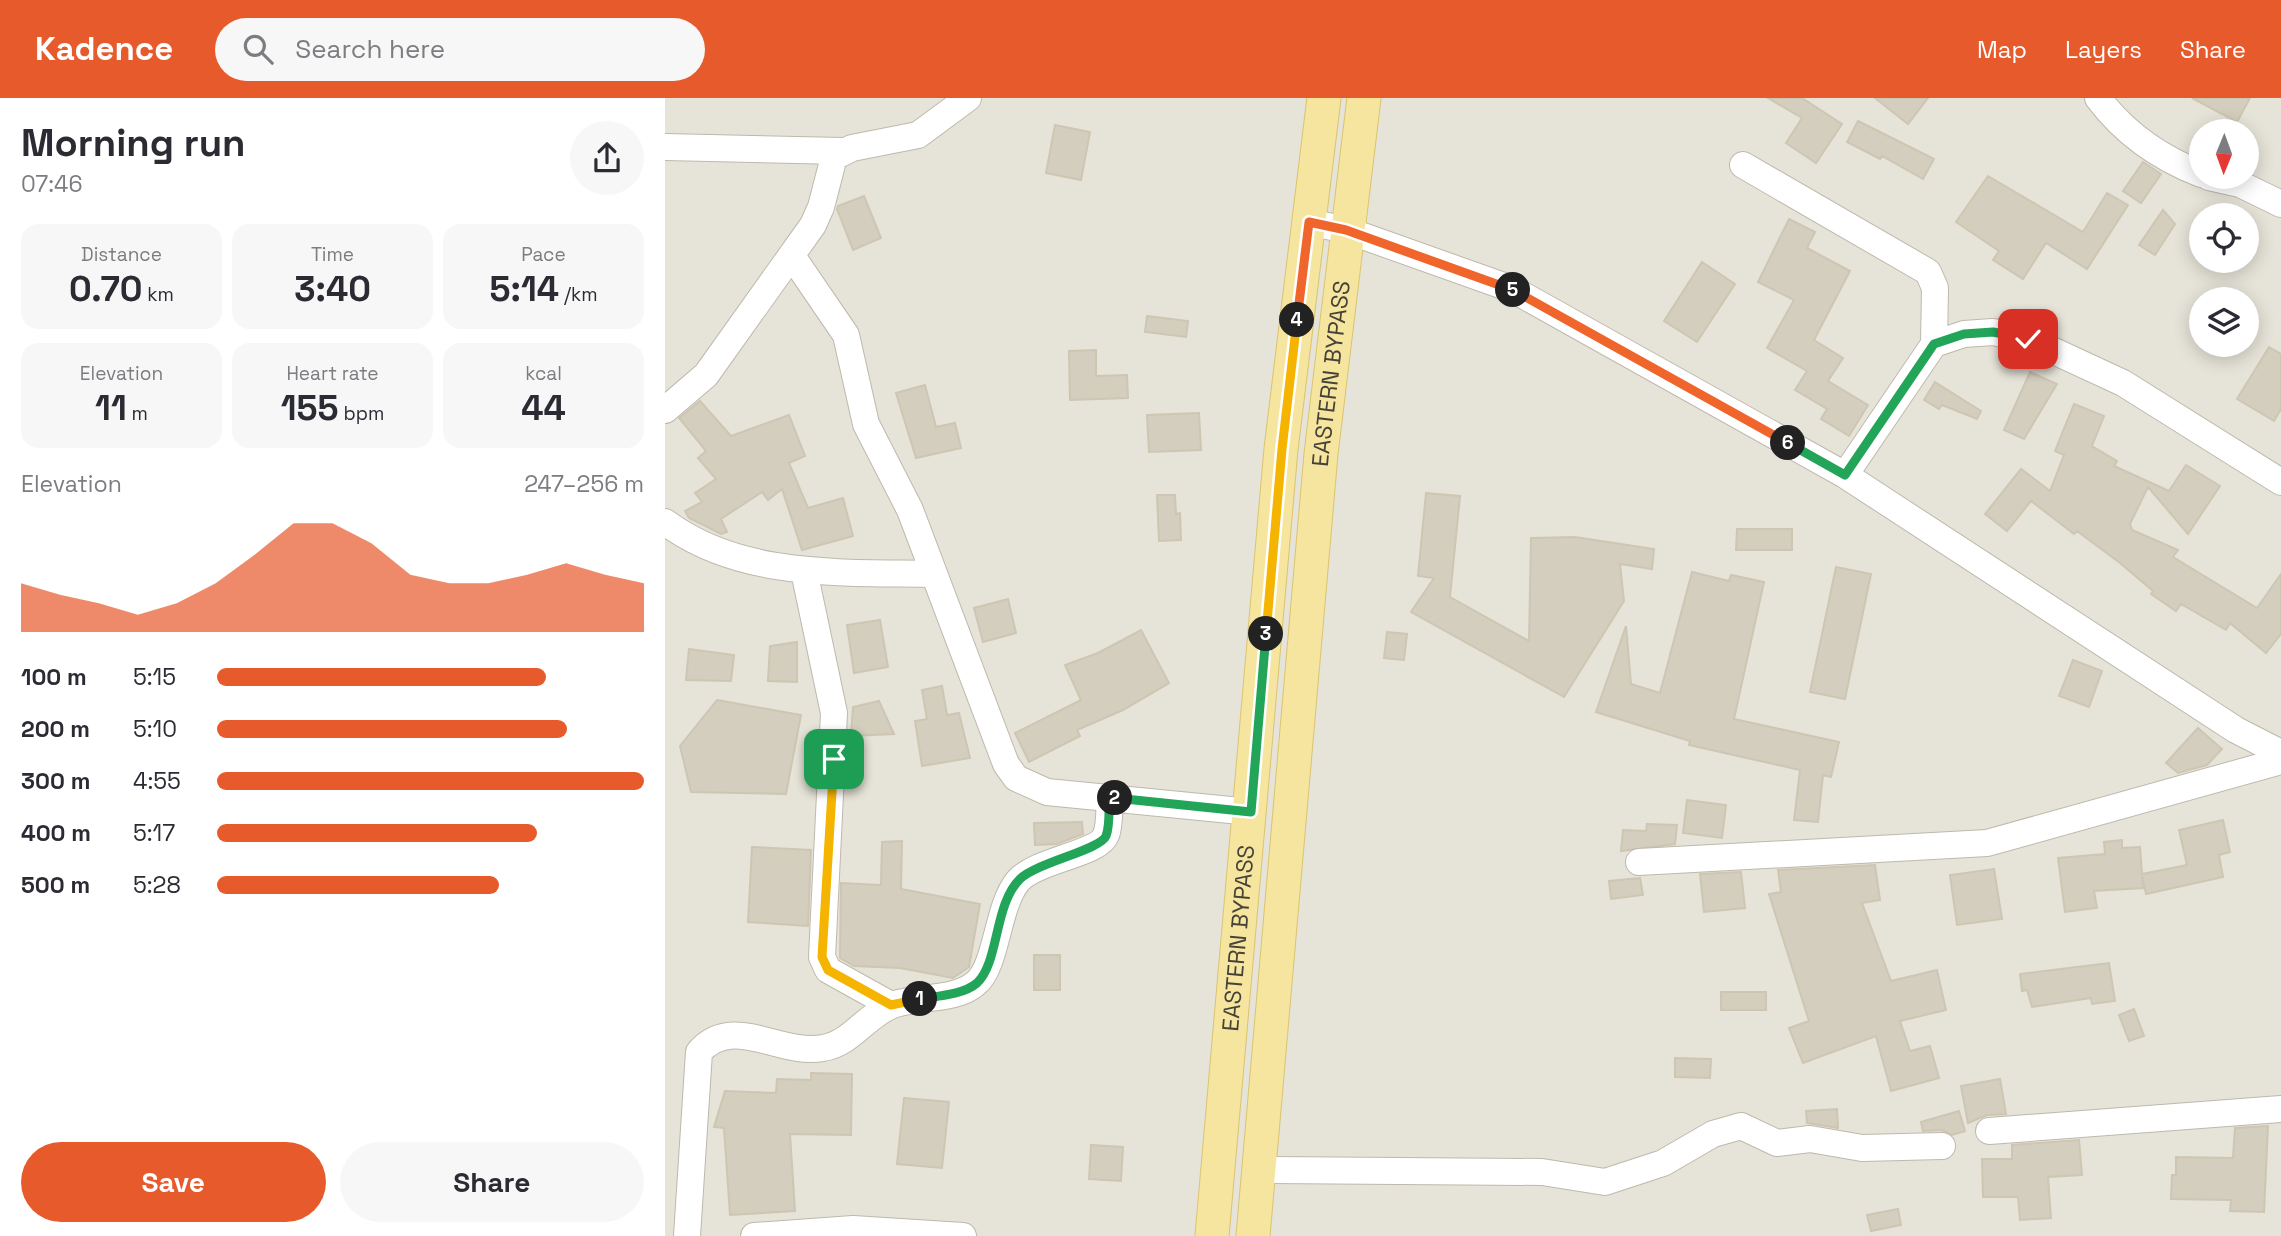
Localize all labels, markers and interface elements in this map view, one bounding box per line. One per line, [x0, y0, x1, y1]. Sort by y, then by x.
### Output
search box [215, 18, 705, 81]
text: Kadence [35, 28, 173, 70]
icon: search [239, 30, 277, 68]
text: Search here [295, 32, 445, 66]
text: Map [1977, 34, 2027, 65]
text: Layers [2065, 34, 2142, 65]
text: Share [2180, 34, 2246, 65]
text: Morning run [21, 119, 246, 167]
north arrow [2189, 119, 2259, 189]
map controls [2189, 119, 2259, 357]
button: share [570, 121, 644, 195]
text: 07:46 [21, 169, 83, 199]
button: locate [2189, 203, 2259, 273]
text: Distance [81, 242, 162, 267]
text: Time [311, 242, 354, 267]
text: Pace [521, 242, 566, 267]
text: 0.70 [69, 267, 142, 311]
text: 3:40 [294, 267, 371, 311]
text: 5:14 [490, 267, 559, 311]
pin: 5 [1495, 272, 1531, 308]
text: 5 [1507, 277, 1518, 302]
street label: EASTERN BYPASS [1305, 279, 1357, 468]
text: km [142, 282, 174, 307]
text: /km [559, 282, 598, 307]
button: layers [2189, 287, 2259, 357]
pin: 4 [1279, 302, 1315, 338]
text: 4 [1290, 307, 1303, 332]
pin [1998, 309, 2058, 369]
icon: check [2009, 320, 2047, 358]
text: Elevation [80, 361, 163, 386]
text: Heart rate [286, 361, 379, 386]
text: kcal [525, 361, 562, 386]
text: 11 [95, 386, 127, 430]
text: 155 [281, 386, 339, 430]
text: 44 [521, 386, 566, 430]
text: m [127, 401, 148, 426]
text: bpm [339, 401, 384, 426]
pin: 6 [1771, 426, 1805, 460]
text: 6 [1782, 430, 1793, 455]
text: Elevation [21, 469, 122, 499]
text: 247–256 m [524, 469, 644, 499]
pin: 3 [1249, 616, 1283, 652]
text: 3 [1260, 621, 1271, 646]
text: 100 m [21, 662, 87, 692]
text: 5:15 [133, 662, 176, 692]
text: 200 m [21, 714, 90, 744]
text: 5:10 [133, 714, 177, 744]
pin [804, 729, 864, 789]
icon: arrive [815, 740, 853, 778]
text: 300 m [21, 766, 90, 796]
text: 4:55 [133, 766, 181, 796]
pin: 2 [1098, 780, 1133, 816]
text: 2 [1109, 785, 1120, 810]
text: 400 m [21, 818, 91, 848]
text: 5:17 [133, 818, 175, 848]
street label: EASTERN BYPASS [1215, 844, 1261, 1033]
text: 500 m [21, 870, 90, 900]
text: 5:28 [133, 870, 181, 900]
pin: 1 [903, 982, 937, 1016]
text: 1 [915, 986, 924, 1011]
button: Save [21, 1142, 326, 1222]
button: Share [340, 1142, 644, 1222]

